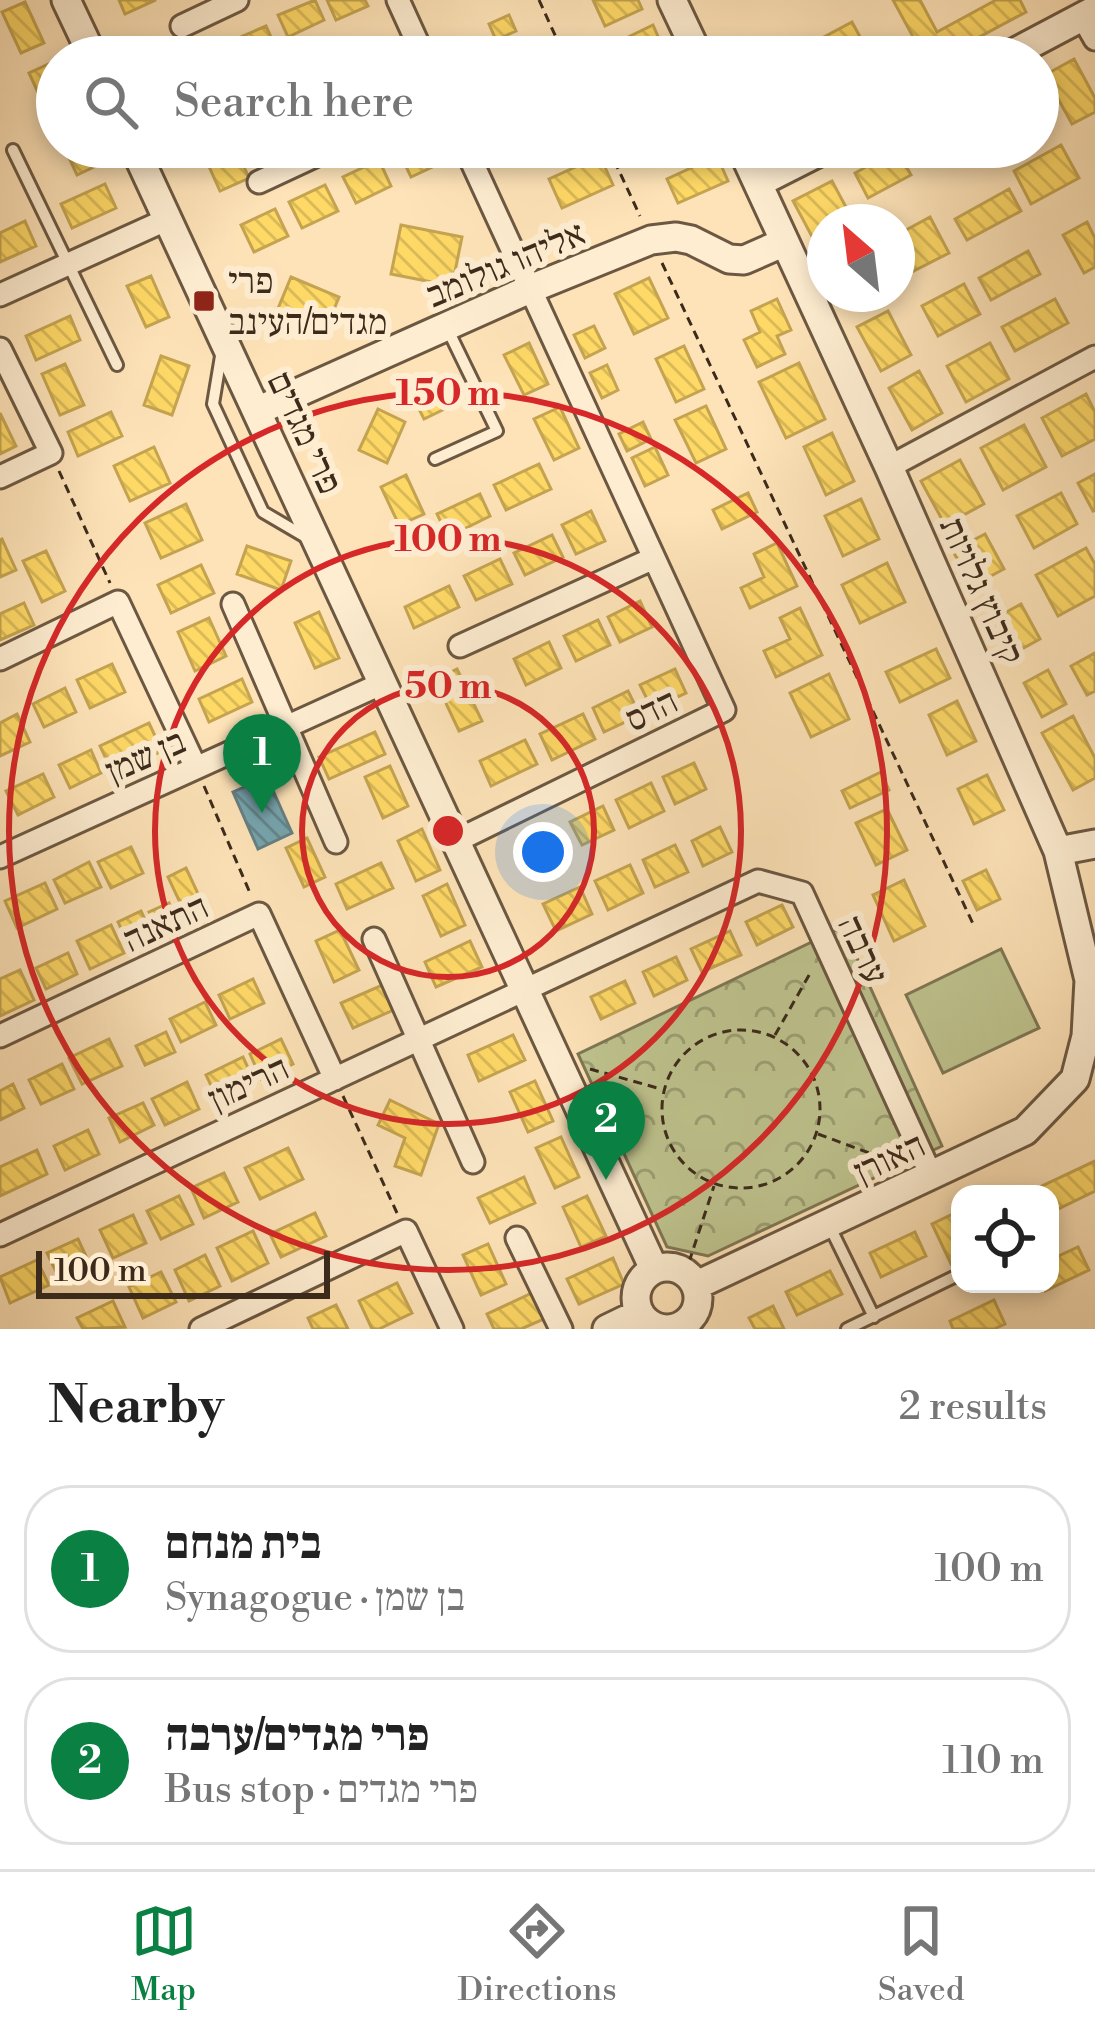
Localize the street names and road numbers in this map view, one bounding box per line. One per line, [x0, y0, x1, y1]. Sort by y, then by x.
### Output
street label: אליהו גולומב [420, 212, 592, 319]
street label: פרי מגדים [256, 365, 352, 501]
street label: קיבוץ גלויות [928, 510, 1033, 672]
street label: הדס [619, 680, 686, 743]
street label: בן שמן [99, 720, 193, 795]
street label: התאנה [116, 885, 216, 964]
street label: ערבה [826, 909, 897, 992]
street label: הרימון [202, 1046, 296, 1122]
street label: האורן [847, 1123, 933, 1195]

